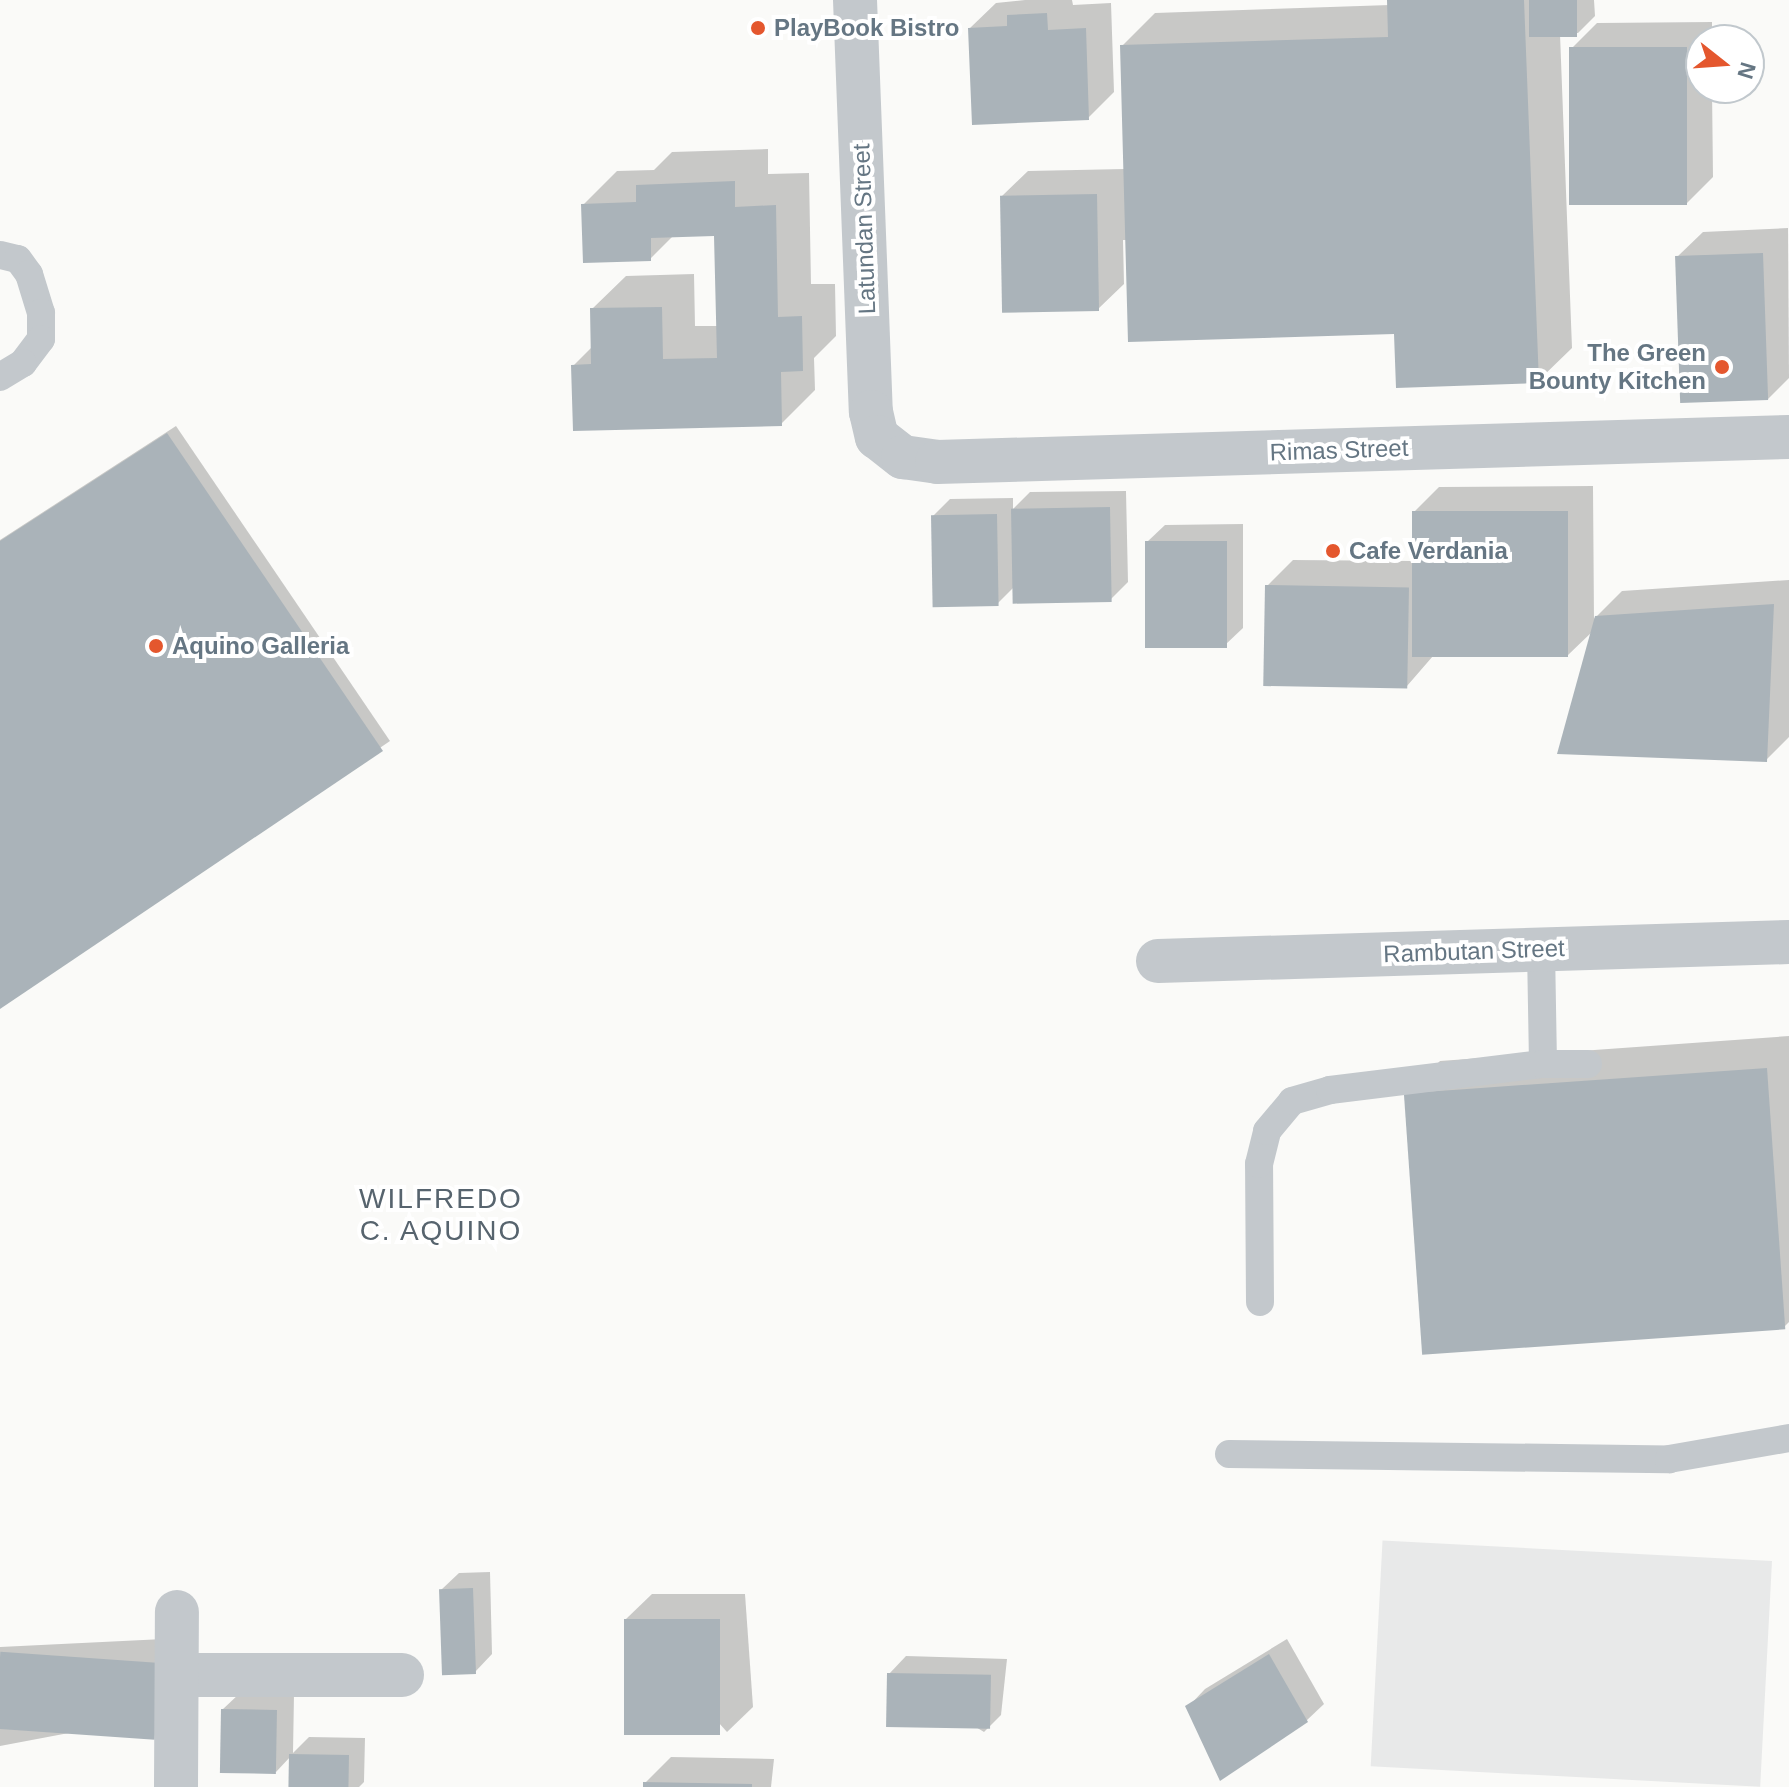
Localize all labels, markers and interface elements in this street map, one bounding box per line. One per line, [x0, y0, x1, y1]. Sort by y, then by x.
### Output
place label: PlayBook Bistro [774, 14, 959, 42]
marker: PlayBook Bistro [749, 19, 767, 37]
north arrow [1685, 24, 1765, 104]
text: N [1732, 59, 1761, 82]
street label: Latundan Street [847, 143, 881, 315]
place label: The Green Bounty Kitchen [1529, 339, 1706, 395]
marker: The Green Bounty Kitchen [1713, 358, 1731, 376]
street label: Rimas Street [1269, 433, 1409, 467]
place label: Cafe Verdania [1349, 537, 1508, 565]
marker: Cafe Verdania [1324, 542, 1342, 560]
place label: Aquino Galleria [172, 632, 349, 660]
marker: Aquino Galleria [147, 637, 165, 655]
street label: Rambutan Street [1383, 933, 1565, 969]
district label: WILFREDO C. AQUINO [359, 1182, 523, 1248]

